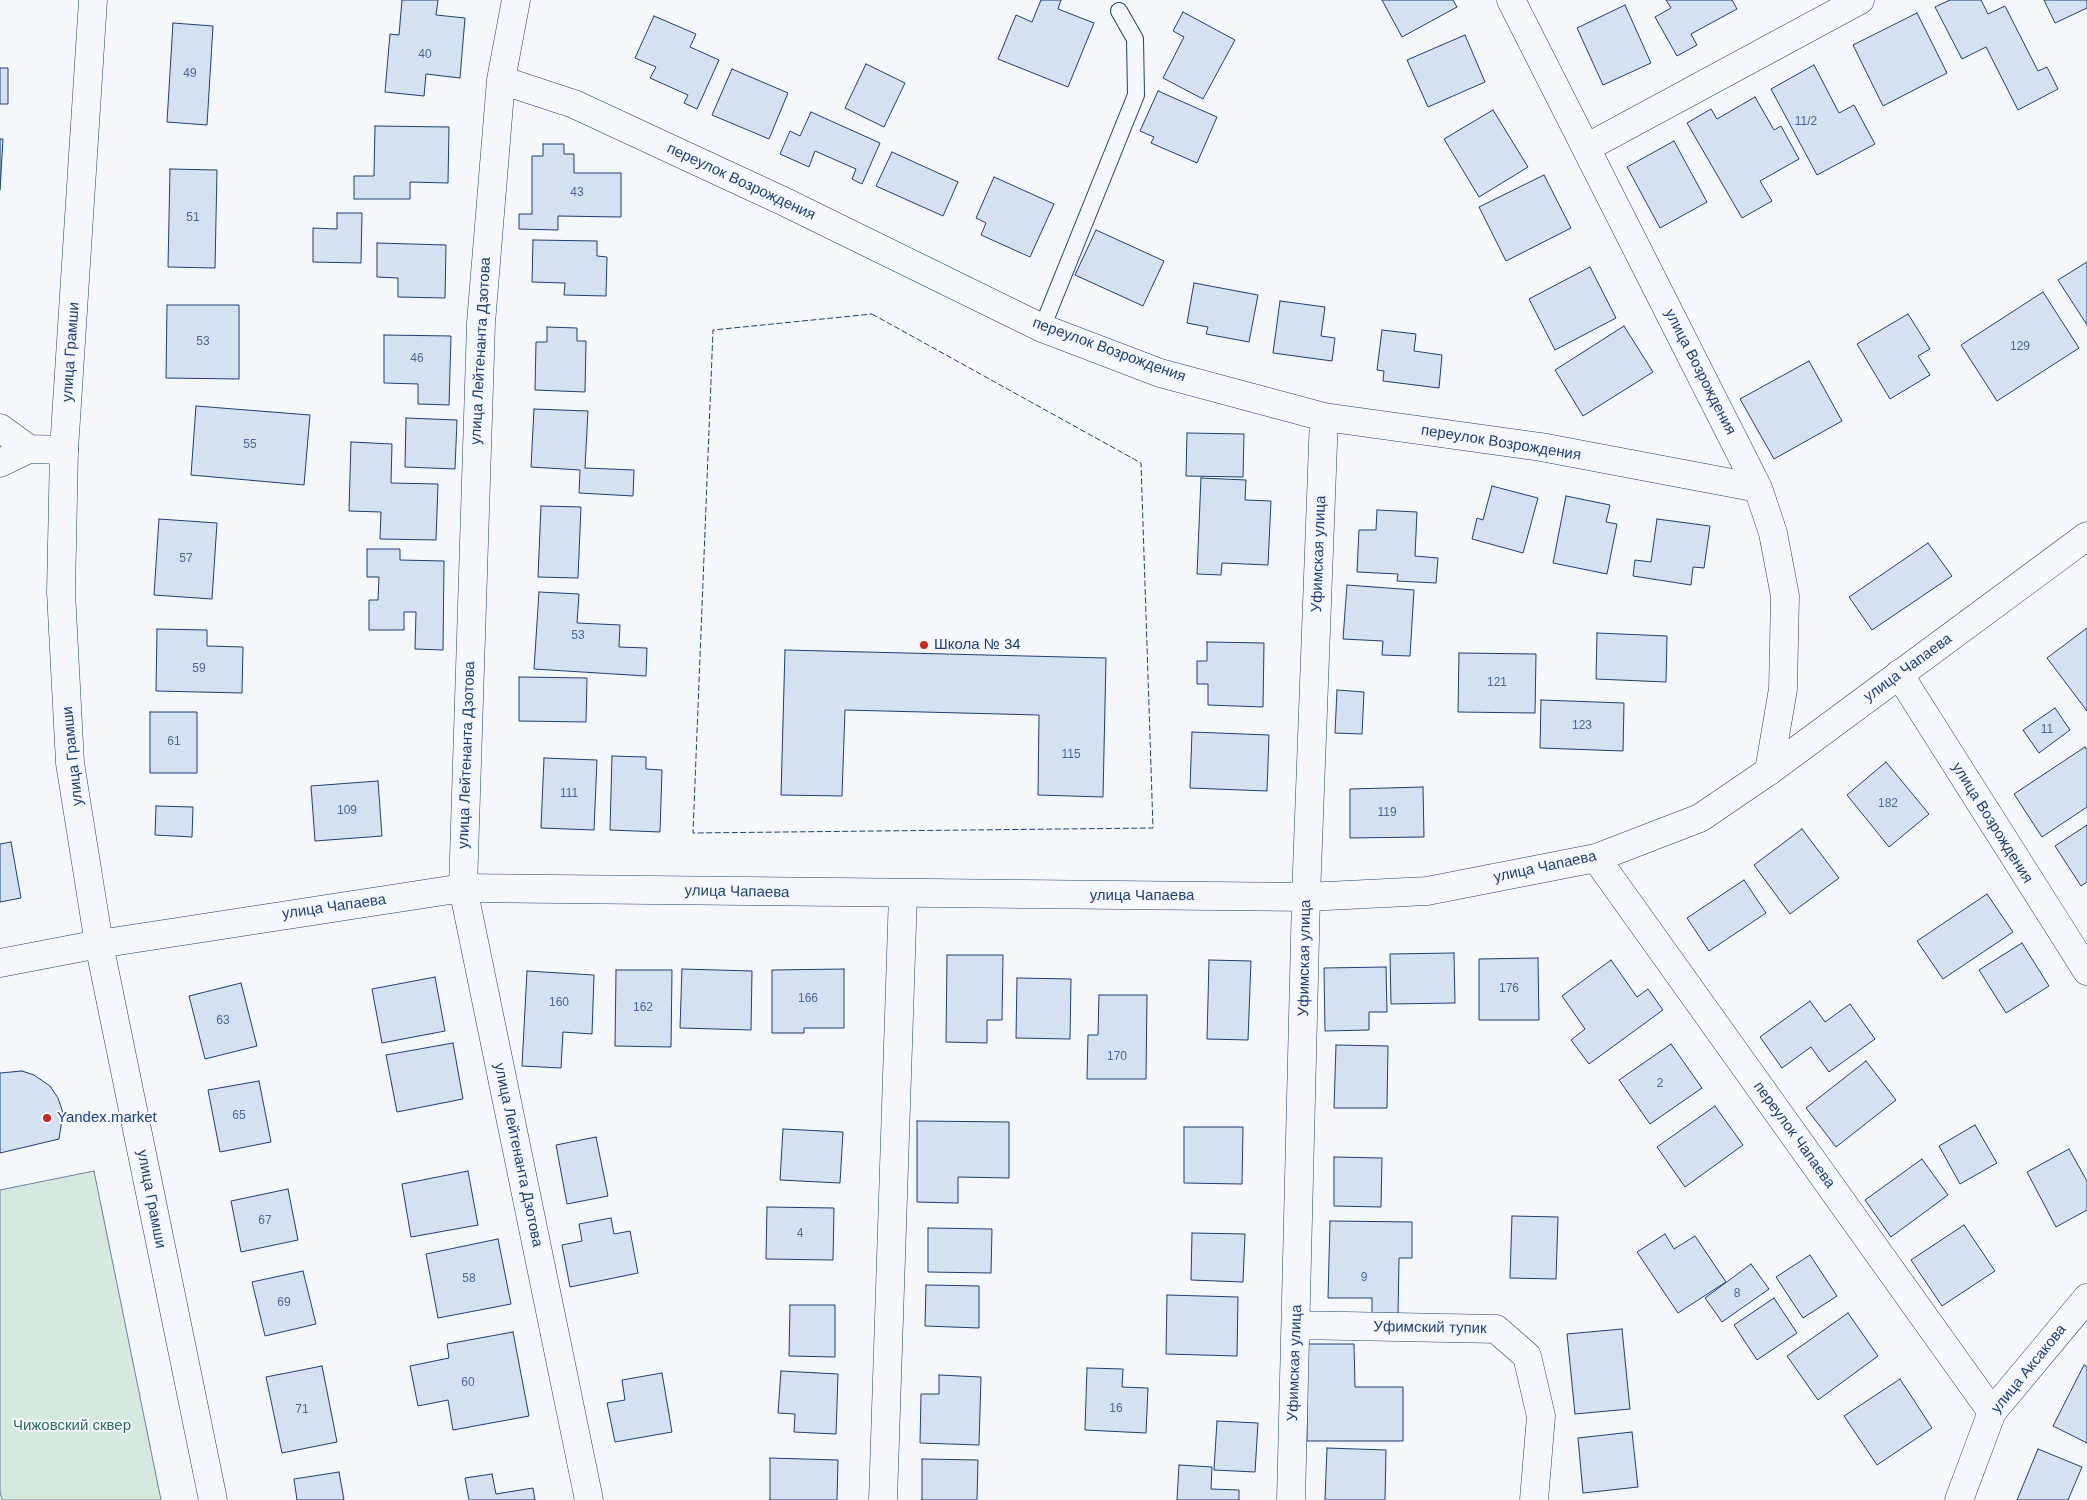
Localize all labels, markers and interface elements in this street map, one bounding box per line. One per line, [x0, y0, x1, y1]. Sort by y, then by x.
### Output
house number: 40 [418, 48, 432, 62]
house number: 49 [183, 67, 197, 81]
house number: 11/2 [1795, 115, 1817, 129]
street label: переулок Возрождения [664, 140, 818, 224]
house number: 43 [570, 186, 584, 200]
house number: 51 [186, 211, 200, 225]
street label: улица Лейтенанта Дзотова [467, 257, 495, 445]
street label: улица Грамши [59, 301, 83, 403]
street label: улица Возрождения [1660, 306, 1740, 438]
street label: переулок Возрождения [1030, 314, 1188, 386]
house number: 53 [196, 335, 210, 349]
house number: 129 [2010, 340, 2030, 354]
house number: 46 [410, 352, 424, 366]
street label: переулок Возрождения [1420, 421, 1582, 465]
house number: 55 [243, 438, 257, 452]
street label: Уфимская улица [1308, 495, 1330, 613]
house number: 57 [179, 552, 193, 566]
house number: 53 [571, 629, 585, 643]
street label: улица Чапаева [1860, 630, 1956, 706]
place label: Школа № 34 [934, 636, 1021, 654]
marker: Школа № 34 [918, 639, 930, 651]
street label: улица Лейтенанта Дзотова [455, 661, 479, 849]
house number: 59 [192, 662, 206, 676]
house number: 121 [1487, 676, 1507, 690]
street label: улица Грамши [59, 705, 87, 807]
house number: 123 [1572, 719, 1592, 733]
house number: 11 [2041, 723, 2053, 737]
house number: 61 [167, 735, 181, 749]
house number: 115 [1061, 748, 1081, 762]
street label: улица Возрождения [1948, 759, 2036, 887]
house number: 111 [560, 787, 578, 801]
house number: 182 [1878, 797, 1898, 811]
house number: 109 [337, 804, 357, 818]
house number: 119 [1377, 806, 1397, 820]
street label: улица Чапаева [1492, 847, 1598, 887]
street label: улица Чапаева [685, 882, 789, 902]
street label: улица Чапаева [1090, 887, 1194, 905]
street label: улица Чапаева [281, 891, 387, 923]
street label: Уфимская улица [1295, 899, 1315, 1017]
house number: 176 [1499, 982, 1519, 996]
house number: 166 [798, 992, 818, 1006]
house number: 160 [549, 996, 569, 1010]
house number: 162 [633, 1001, 653, 1015]
house number: 63 [216, 1014, 230, 1028]
house number: 170 [1107, 1050, 1127, 1064]
street label: улица Лейтенанта Дзотова [490, 1061, 546, 1249]
house number: 2 [1657, 1077, 1663, 1091]
street label: переулок Чапаева [1749, 1078, 1839, 1192]
place label: Yandex.market [57, 1109, 157, 1127]
house number: 65 [232, 1109, 246, 1123]
marker: Yandex.market [41, 1112, 53, 1124]
street label: улица Грамши [133, 1148, 169, 1250]
house number: 67 [258, 1214, 272, 1228]
house number: 4 [797, 1227, 803, 1241]
house number: 9 [1361, 1271, 1367, 1285]
house number: 58 [462, 1272, 476, 1286]
house number: 8 [1734, 1287, 1740, 1301]
house number: 69 [277, 1296, 291, 1310]
street label: Уфимская улица [1284, 1304, 1306, 1422]
street label: Уфимский тупик [1373, 1318, 1487, 1338]
street label: улица Аксакова [1988, 1321, 2070, 1417]
house number: 60 [461, 1376, 475, 1390]
house number: 16 [1109, 1402, 1123, 1416]
house number: 71 [295, 1403, 309, 1417]
park label: Чижовский сквер [13, 1417, 131, 1435]

